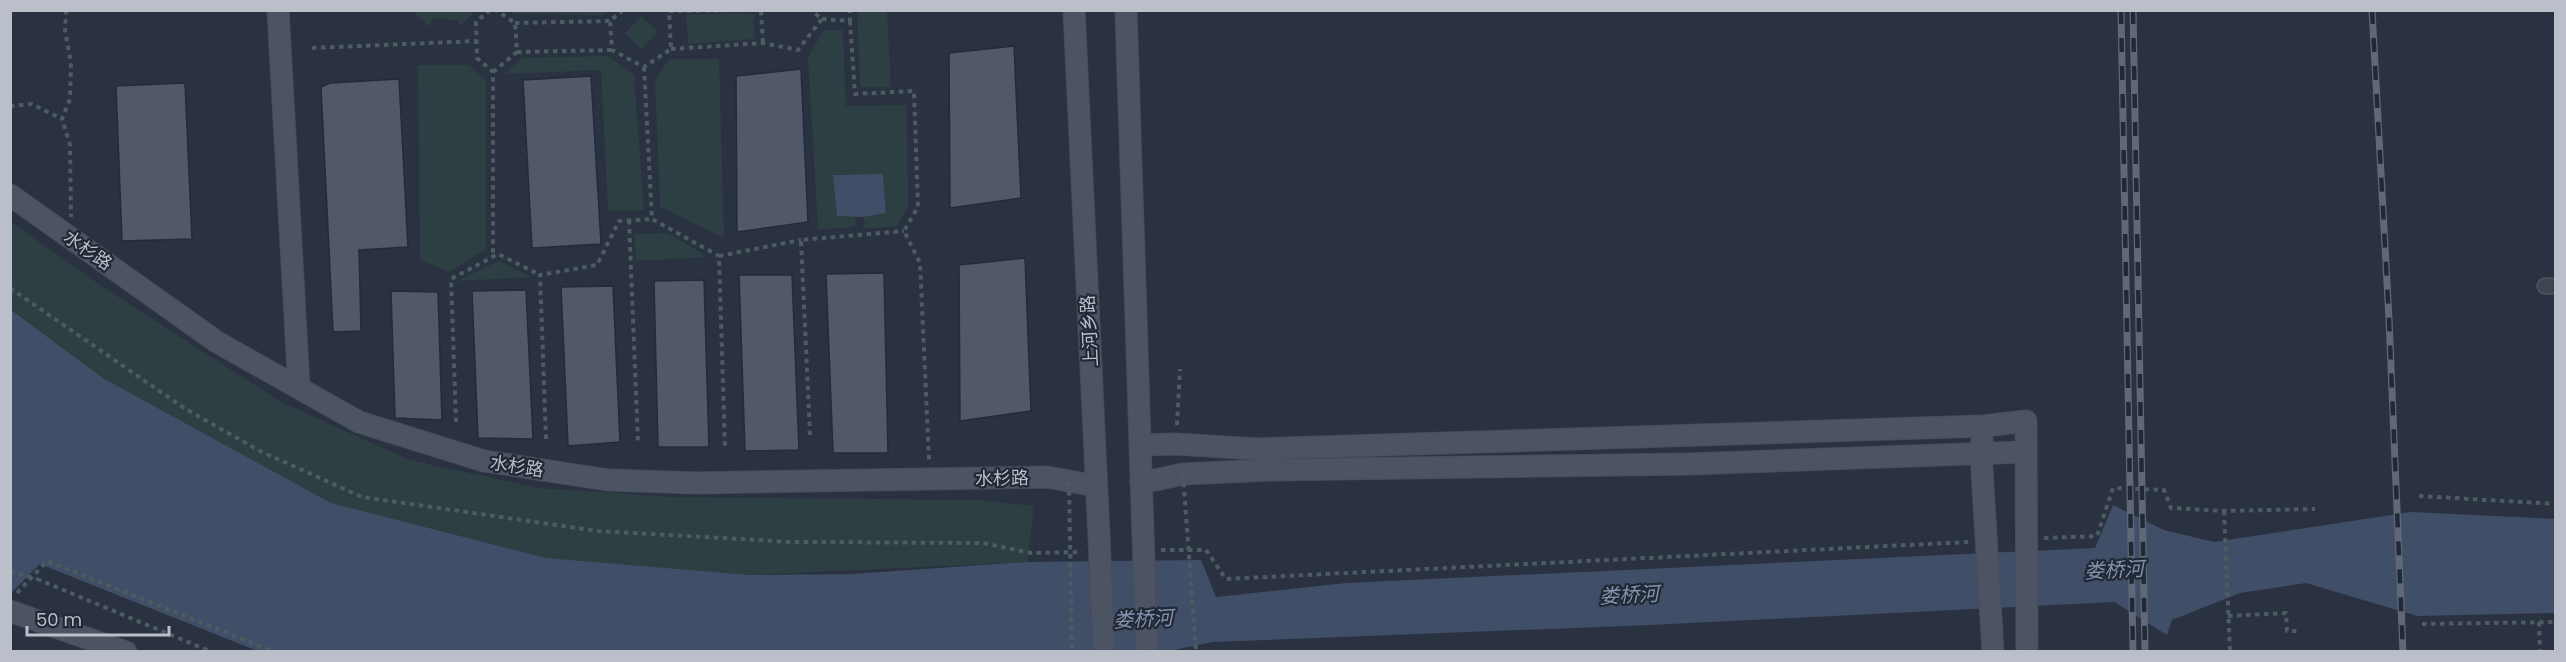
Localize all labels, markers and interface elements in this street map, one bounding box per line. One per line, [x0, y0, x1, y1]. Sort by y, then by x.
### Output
street label: 水杉路 [59, 224, 117, 276]
street label: 上河乡路 [1075, 294, 1103, 368]
street label: 水杉路 [488, 449, 546, 483]
street label: 水杉路 [975, 465, 1029, 491]
water label: 娄桥河 [2083, 554, 2149, 586]
water label: 娄桥河 [1598, 579, 1664, 611]
scale bar [27, 599, 170, 637]
water label: 娄桥河 [1112, 603, 1178, 635]
text: 50 m [36, 607, 82, 632]

